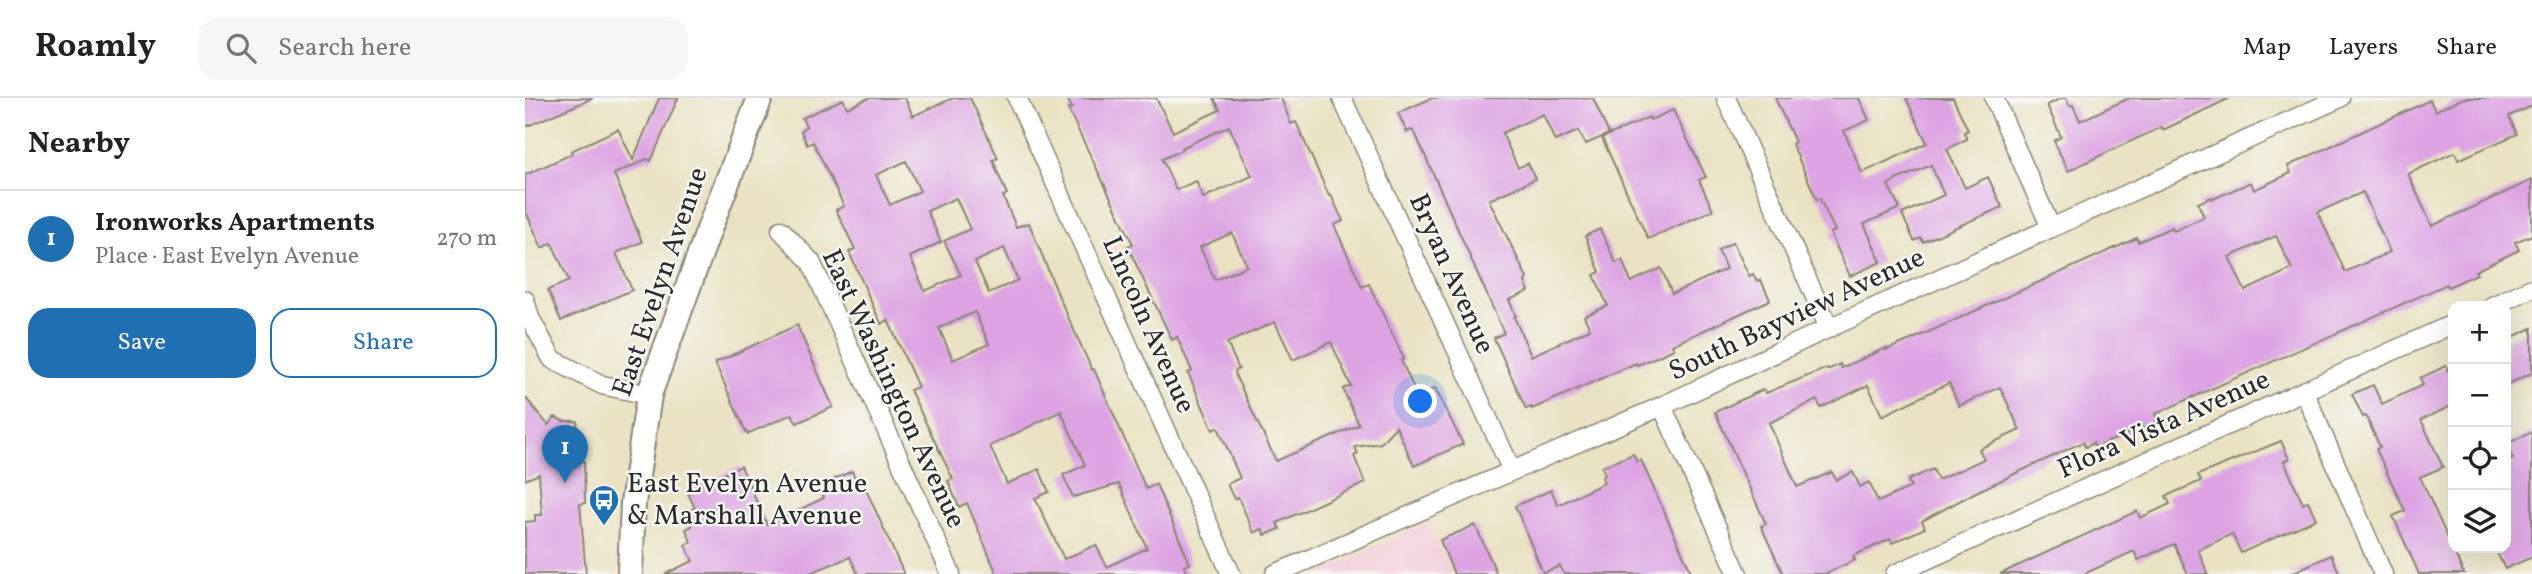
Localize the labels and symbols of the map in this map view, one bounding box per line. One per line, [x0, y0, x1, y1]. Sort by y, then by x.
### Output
street label: East Evelyn Avenue [603, 162, 719, 402]
street label: Bryan Avenue [1398, 187, 1504, 361]
street label: Lincoln Avenue [1091, 230, 1205, 420]
street label: South Bayview Avenue [1663, 239, 1931, 391]
street label: East Washington Avenue [811, 243, 975, 535]
street label: Flora Vista Avenue [2052, 361, 2276, 489]
your location [1403, 384, 1437, 418]
pin: 1 [542, 425, 588, 483]
place label: East Evelyn Avenue & Marshall Avenue [627, 465, 867, 536]
bus stop icon: East Evelyn Avenue & Marshall Avenue [587, 483, 621, 527]

